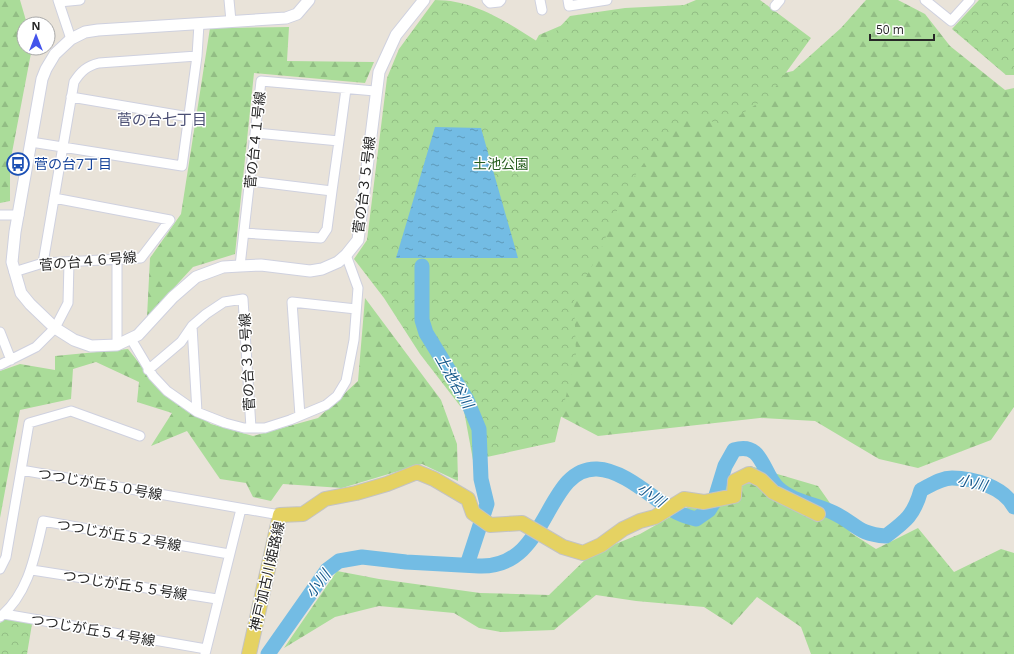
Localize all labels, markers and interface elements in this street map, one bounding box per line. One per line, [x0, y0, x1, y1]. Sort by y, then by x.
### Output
north arrow [16, 16, 56, 56]
scale bar [870, 16, 934, 42]
text: N [32, 18, 40, 33]
text: 50 m [876, 21, 904, 38]
street label: 菅の台４１号線 [240, 90, 269, 190]
district label: 菅の台七丁目 [117, 109, 207, 129]
street label: 菅の台３５号線 [348, 135, 379, 235]
bus stop icon: 菅の台7丁目 [5, 151, 31, 177]
place label: 菅の台7丁目 [34, 154, 112, 173]
park label: 土池公園 [473, 154, 529, 173]
street label: 菅の台４６号線 [38, 247, 138, 274]
street label: 菅の台３９号線 [234, 313, 259, 411]
water label: 土池谷川 [431, 350, 480, 413]
street label: つつじが丘５０号線 [36, 463, 164, 504]
water label: 小川 [955, 469, 991, 496]
water label: 小川 [634, 477, 671, 512]
street label: つつじが丘５２号線 [55, 514, 183, 555]
street label: 神戸加古川姫路線 [245, 519, 288, 633]
water label: 小川 [300, 564, 336, 601]
street label: つつじが丘５５号線 [61, 565, 189, 604]
street label: つつじが丘５４号線 [29, 609, 157, 650]

